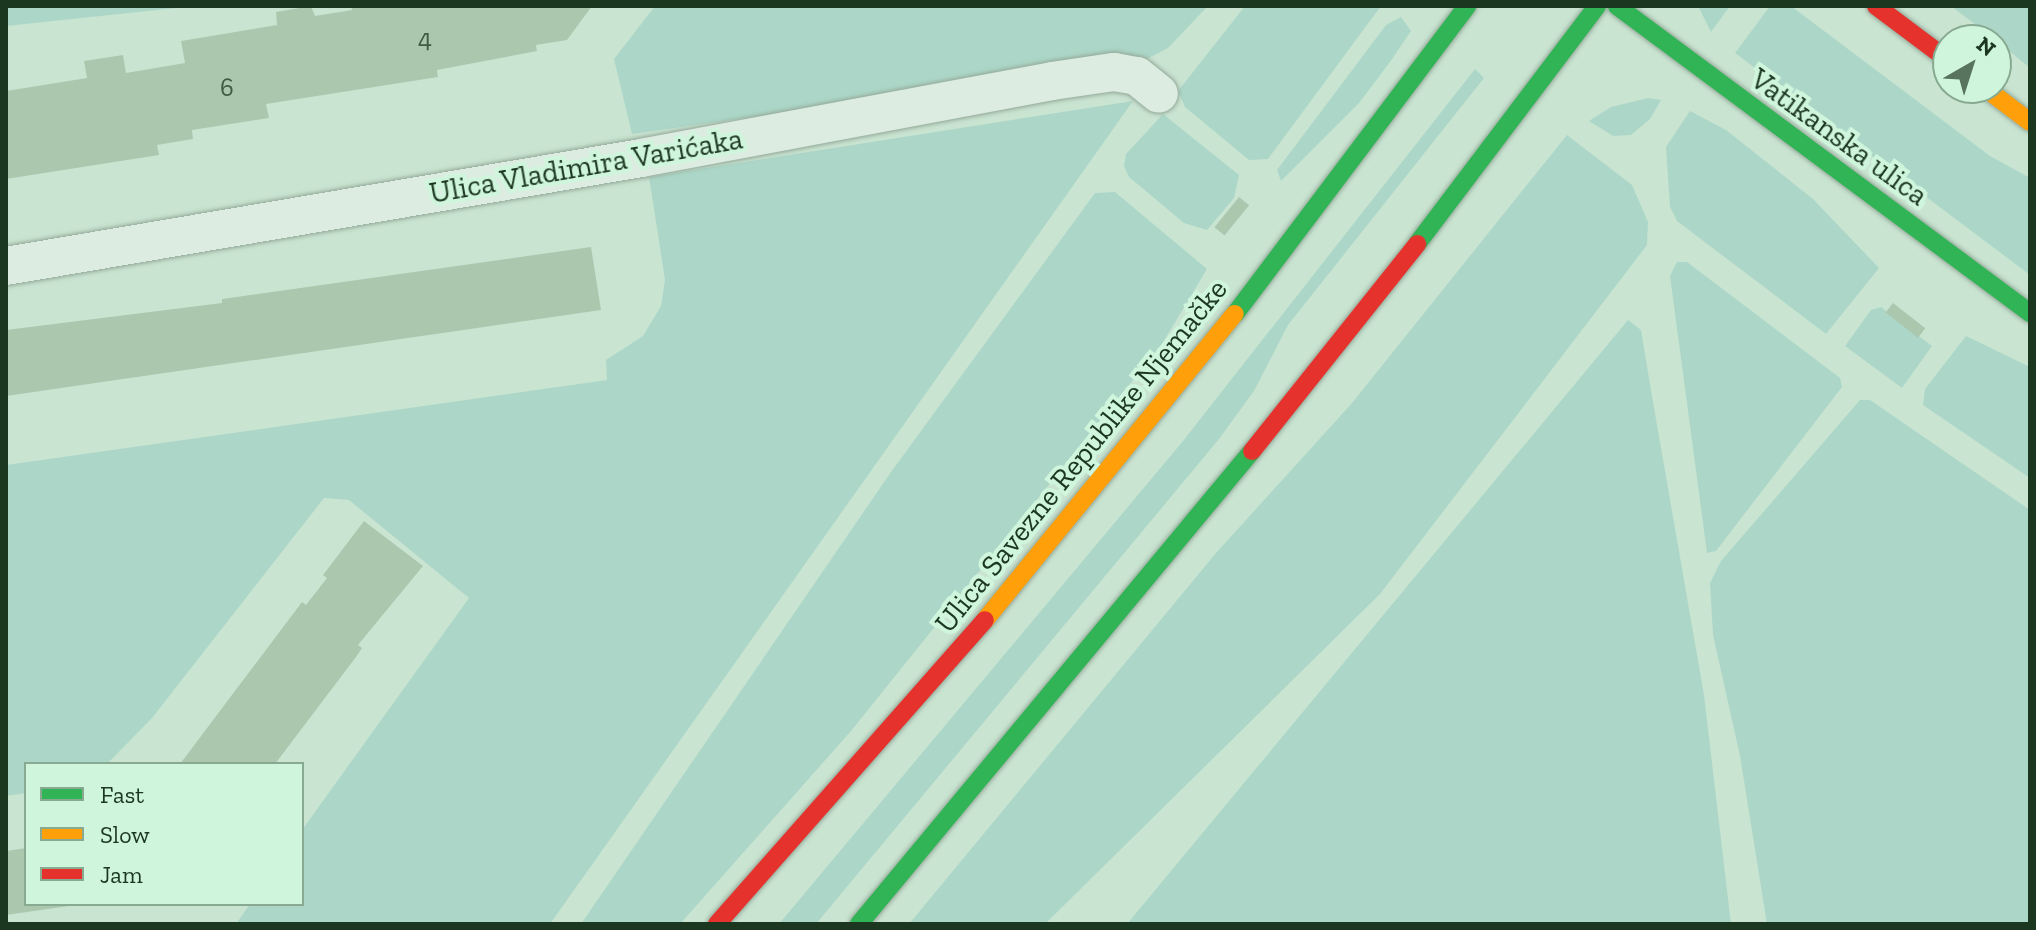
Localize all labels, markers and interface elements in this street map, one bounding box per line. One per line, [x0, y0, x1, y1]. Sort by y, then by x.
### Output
house number: 4 [418, 23, 432, 55]
north arrow [1932, 24, 2012, 104]
text: N [1971, 31, 2001, 62]
street label: Vatikanska ulica [1743, 61, 1935, 213]
house number: 6 [220, 72, 234, 104]
street label: Ulica Vladimira Varićaka [426, 121, 746, 211]
street label: Ulica Savezne Republike Njemačke [927, 272, 1235, 640]
legend [24, 762, 304, 906]
text: Fast [100, 780, 144, 809]
text: Slow [100, 820, 150, 849]
text: Jam [100, 860, 143, 889]

